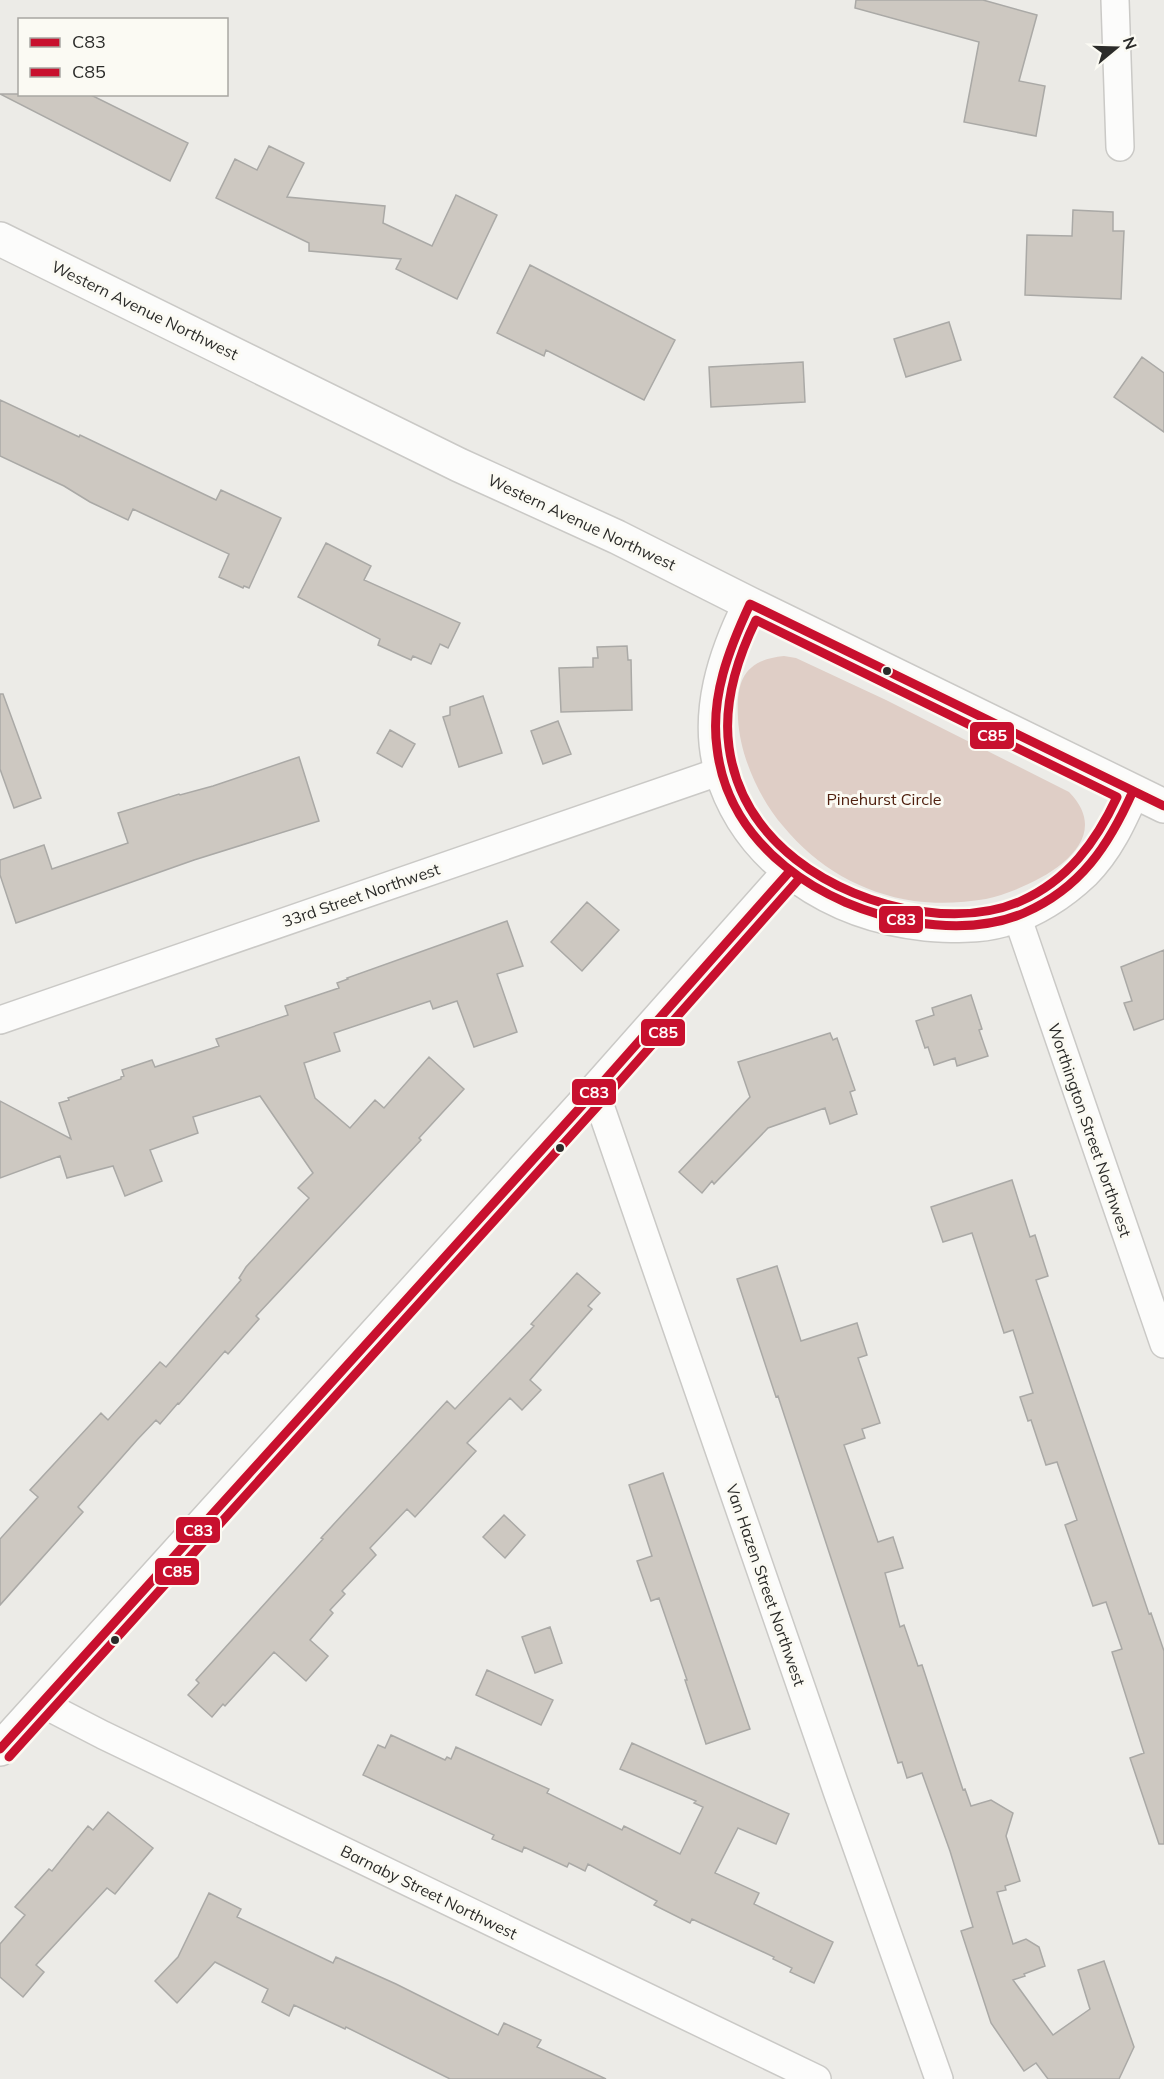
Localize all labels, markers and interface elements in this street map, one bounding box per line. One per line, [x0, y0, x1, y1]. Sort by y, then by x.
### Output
legend [18, 18, 228, 96]
north arrow [1086, 18, 1146, 78]
text: C83 [72, 30, 106, 53]
text: N [1119, 34, 1142, 52]
text: C85 [72, 60, 106, 83]
street label: Western Avenue Northwest [48, 256, 242, 364]
street label: Western Avenue Northwest [485, 470, 680, 575]
unlabelled marker [881, 665, 893, 677]
line badge: C85 [969, 721, 1015, 750]
text: C85 [977, 725, 1007, 745]
park label: Pinehurst Circle [826, 789, 942, 809]
street label: 33rd Street Northwest [280, 859, 443, 931]
line badge: C83 [878, 905, 924, 934]
text: C83 [886, 909, 916, 929]
line badge: C85 [640, 1018, 686, 1047]
street label: Worthington Street Northwest [1044, 1020, 1136, 1240]
text: C85 [648, 1022, 678, 1042]
line badge: C83 [571, 1078, 617, 1106]
text: C83 [579, 1082, 609, 1102]
unlabelled marker [554, 1142, 566, 1154]
street label: Van Hazen Street Northwest [722, 1481, 810, 1689]
line badge: C83 [175, 1516, 221, 1544]
text: C83 [183, 1520, 213, 1540]
line badge: C85 [154, 1557, 200, 1586]
text: C85 [162, 1561, 192, 1581]
unlabelled marker [109, 1634, 121, 1646]
street label: Barnaby Street Northwest [337, 1840, 521, 1944]

